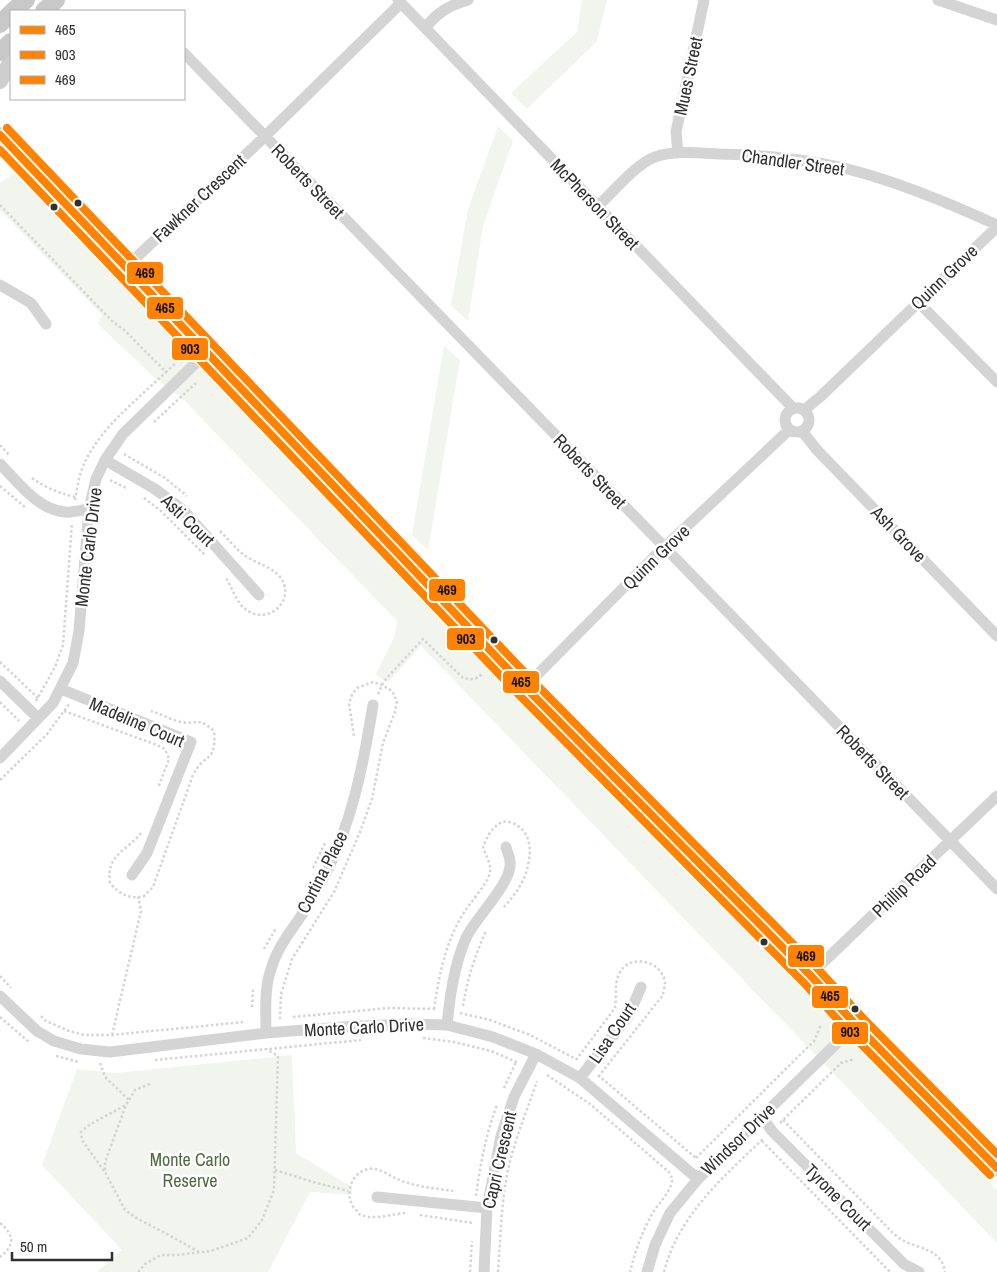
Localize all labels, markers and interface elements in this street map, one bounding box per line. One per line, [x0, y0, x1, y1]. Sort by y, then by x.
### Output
legend [10, 10, 185, 100]
text: 465 [55, 19, 76, 40]
street label: Mues Street [668, 34, 708, 118]
text: 903 [55, 44, 76, 65]
text: 469 [55, 69, 76, 90]
street label: Roberts Street [266, 138, 350, 224]
street label: Chandler Street [740, 142, 846, 182]
street label: Fawkner Crescent [147, 148, 251, 248]
street label: McPherson Street [545, 153, 645, 255]
unlabelled marker [73, 198, 83, 208]
unlabelled marker [49, 202, 59, 212]
street label: Quinn Grove [905, 239, 983, 315]
line badge: 469 [126, 261, 164, 285]
text: 469 [135, 264, 155, 282]
line badge: 465 [146, 296, 184, 320]
text: 465 [155, 299, 175, 317]
line badge: 903 [171, 337, 209, 361]
text: 903 [180, 340, 200, 358]
street label: Roberts Street [548, 428, 632, 514]
street label: Monte Carlo Drive [68, 486, 108, 608]
street label: Asti Court [155, 488, 220, 552]
street label: Ash Grove [865, 500, 932, 568]
street label: Quinn Grove [617, 519, 695, 595]
line badge: 469 [428, 578, 466, 602]
text: 469 [437, 581, 457, 599]
line badge: 903 [446, 627, 485, 651]
text: 903 [456, 630, 476, 648]
unlabelled marker [489, 635, 499, 645]
line badge: 465 [502, 670, 540, 694]
text: 465 [511, 673, 531, 691]
street label: Madeline Court [86, 691, 188, 753]
street label: Roberts Street [831, 719, 915, 805]
street label: Cortina Place [291, 826, 353, 918]
street label: Phillip Road [866, 849, 942, 923]
unlabelled marker [759, 937, 769, 947]
line badge: 469 [787, 944, 825, 968]
text: 469 [796, 947, 816, 965]
line badge: 465 [811, 985, 849, 1009]
text: 465 [820, 987, 840, 1005]
street label: Lisa Court [583, 998, 641, 1068]
unlabelled marker [850, 1004, 860, 1014]
street label: Monte Carlo Drive [304, 1011, 424, 1043]
line badge: 903 [831, 1021, 869, 1045]
text: 903 [840, 1023, 860, 1041]
street label: Windsor Drive [695, 1097, 781, 1181]
street label: Capri Crescent [476, 1109, 522, 1211]
park label: Monte Carlo Reserve [150, 1147, 230, 1193]
street label: Tyrone Court [799, 1158, 877, 1236]
scale bar [12, 1230, 112, 1262]
text: 50 m [20, 1236, 47, 1257]

